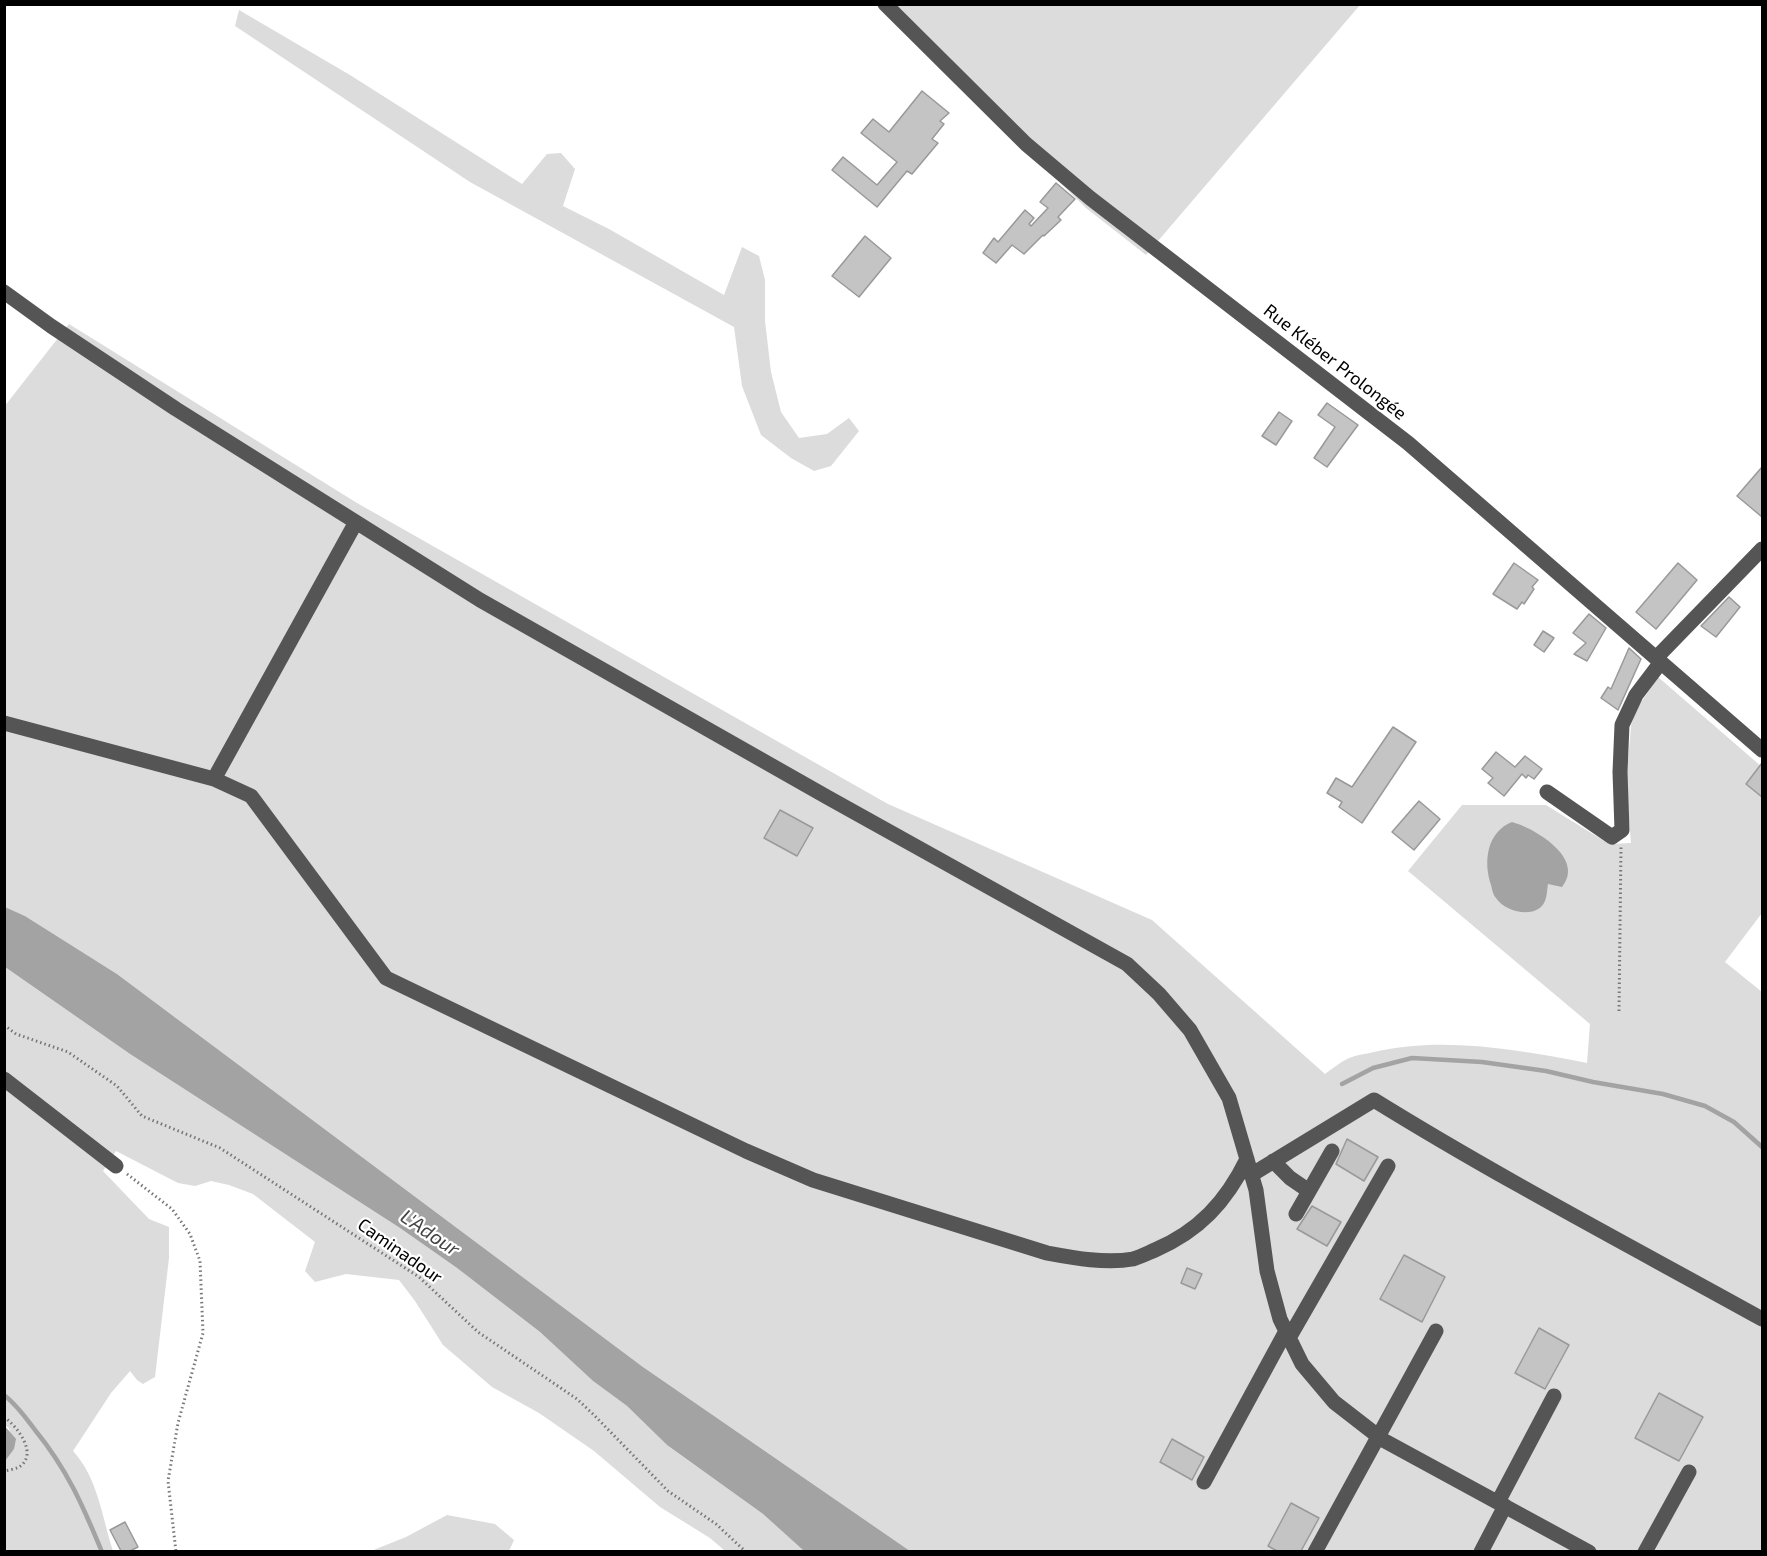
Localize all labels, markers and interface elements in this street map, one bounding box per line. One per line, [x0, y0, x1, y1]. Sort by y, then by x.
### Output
street label: Rue Kléber Prolongée [1259, 300, 1411, 424]
water label: L'Adour [396, 1205, 464, 1261]
street label: Caminadour [353, 1214, 447, 1288]

